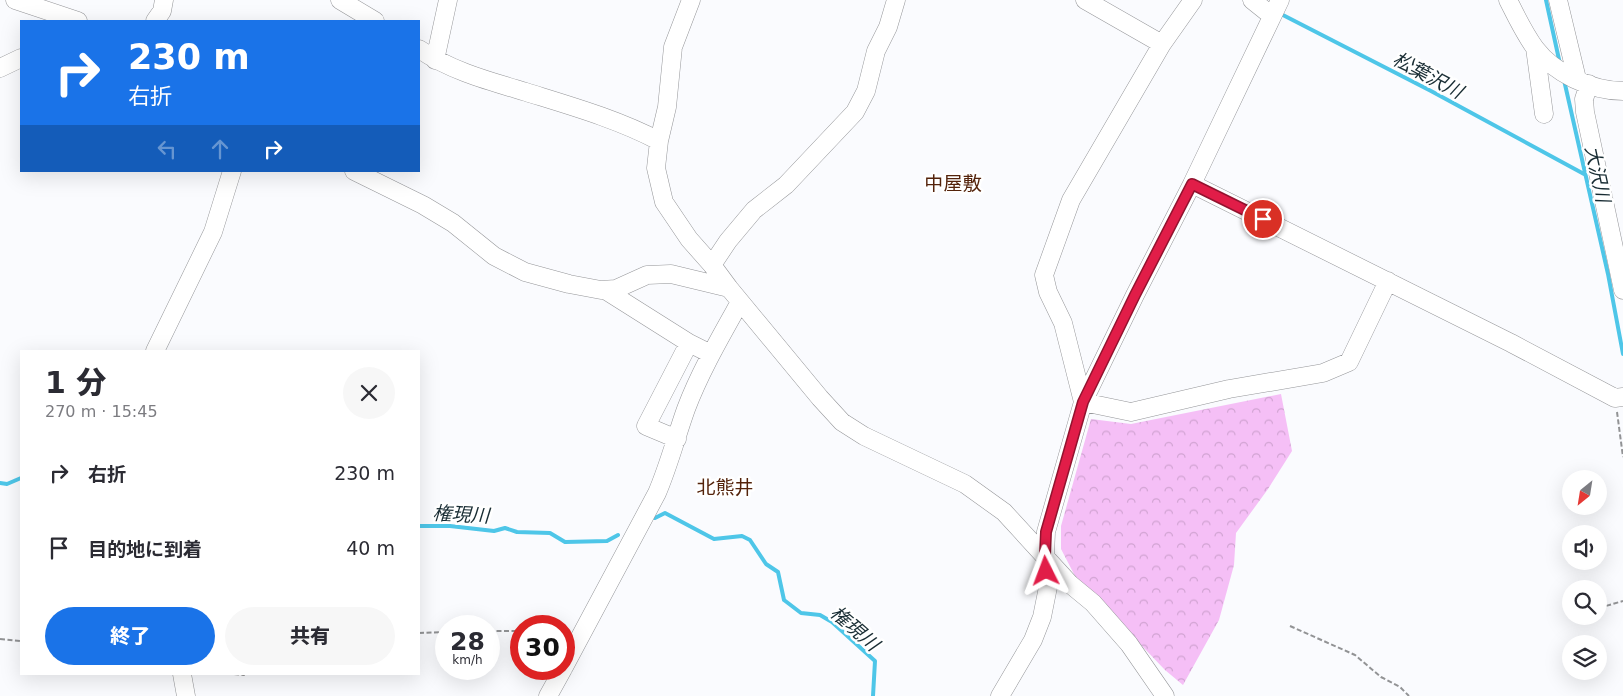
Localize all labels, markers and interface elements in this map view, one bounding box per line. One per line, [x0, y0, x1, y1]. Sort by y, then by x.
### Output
text: 230 m [128, 37, 250, 77]
icon: right [45, 40, 110, 105]
water label: 松葉沢川 [1389, 47, 1468, 103]
text: 右折 [128, 84, 172, 109]
icon: left [153, 135, 181, 163]
icon: ahead [206, 135, 234, 163]
icon: right [259, 135, 287, 163]
water label: 大沢川 [1581, 144, 1615, 206]
district label: 中屋敷 [924, 172, 982, 194]
pin [1242, 198, 1284, 240]
icon: arrive [1249, 205, 1277, 233]
text: 1 分 [45, 365, 106, 400]
button: close [343, 367, 395, 419]
text: 270 m · 15:45 [45, 402, 158, 421]
icon: right [45, 459, 73, 487]
text: 230 m [334, 462, 395, 484]
text: 右折 [88, 463, 126, 485]
north arrow [1562, 470, 1608, 515]
map controls [1562, 470, 1607, 680]
district label: 北熊井 [696, 476, 754, 498]
water label: 権現川 [432, 502, 492, 527]
button: sound [1562, 525, 1607, 570]
icon: arrive [45, 534, 73, 562]
text: 40 m [346, 537, 395, 559]
text: 目的地に到着 [88, 538, 202, 560]
position arrow [1019, 544, 1071, 596]
button: search [1562, 580, 1607, 625]
water label: 権現川 [826, 601, 885, 656]
button: 終了 [45, 607, 215, 665]
button: 共有 [225, 607, 395, 665]
speed limit sign: 30 [510, 615, 575, 680]
text: 28 [450, 627, 485, 656]
button: layers [1562, 635, 1607, 680]
text: km/h [452, 653, 483, 667]

